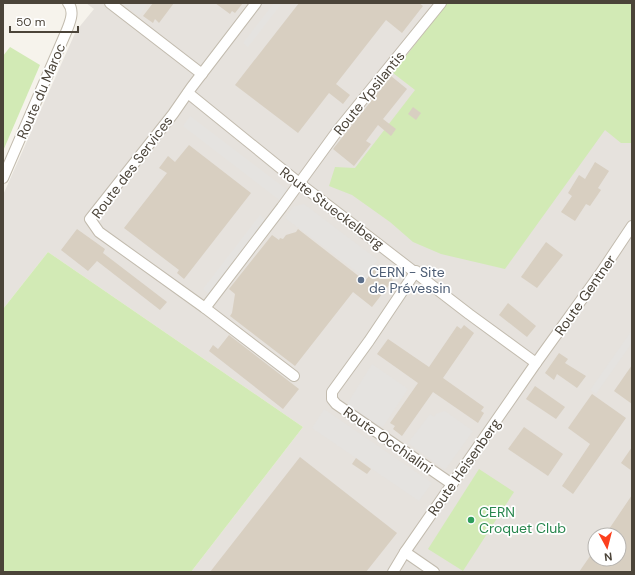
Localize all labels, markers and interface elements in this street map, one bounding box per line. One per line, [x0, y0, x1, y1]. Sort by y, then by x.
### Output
scale bar [10, 8, 78, 34]
text: 50 m [16, 14, 45, 30]
street label: Route du Maroc [13, 40, 69, 142]
street label: Route Ypsilantis [330, 47, 408, 139]
street label: Route des Services [88, 112, 176, 222]
street label: Route Stueckelberg [276, 163, 388, 253]
street label: Route Gentner [551, 251, 619, 339]
place label: CERN - Site de Prévessin [369, 263, 451, 297]
marker: CERN - Site de Prévessin [356, 275, 366, 285]
street label: Route Occhialini [340, 403, 436, 477]
street label: Route Heisenberg [424, 415, 504, 519]
place label: CERN Croquet Club [479, 503, 566, 537]
marker: CERN Croquet Club [466, 515, 476, 525]
north arrow [587, 527, 627, 567]
text: N [603, 549, 613, 564]

